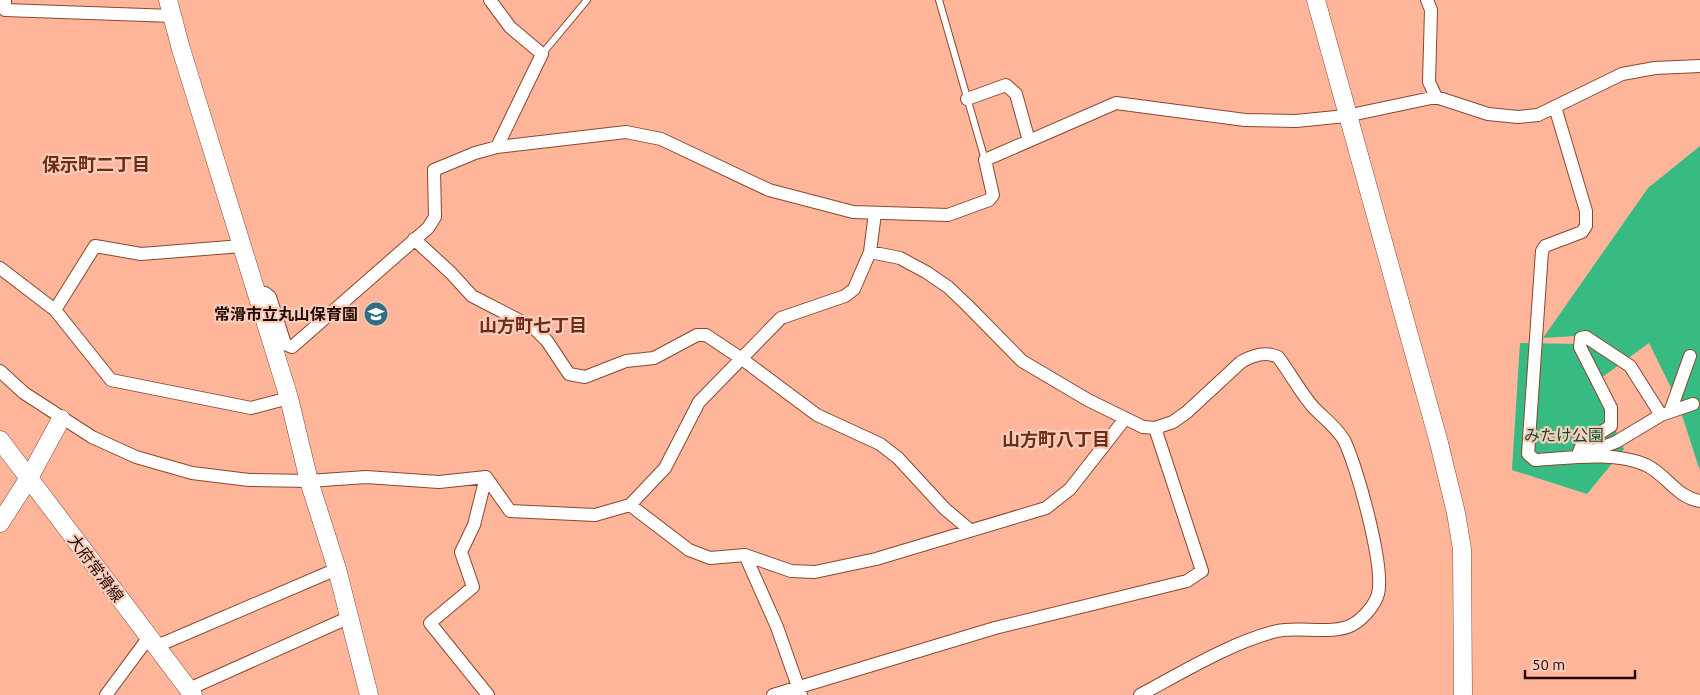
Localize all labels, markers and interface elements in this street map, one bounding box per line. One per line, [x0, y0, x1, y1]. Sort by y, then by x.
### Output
district label: 保示町二丁目 [42, 154, 150, 174]
school or university icon: 常滑市立丸山保育園 [363, 301, 389, 327]
place label: 常滑市立丸山保育園 [214, 305, 358, 323]
district label: 山方町七丁目 [479, 315, 587, 335]
park label: みたけ公園 [1524, 426, 1604, 444]
district label: 山方町八丁目 [1002, 429, 1110, 449]
street label: 大府常滑線 [65, 531, 127, 605]
scale bar [1525, 648, 1635, 680]
text: 50 m [1532, 656, 1565, 673]

